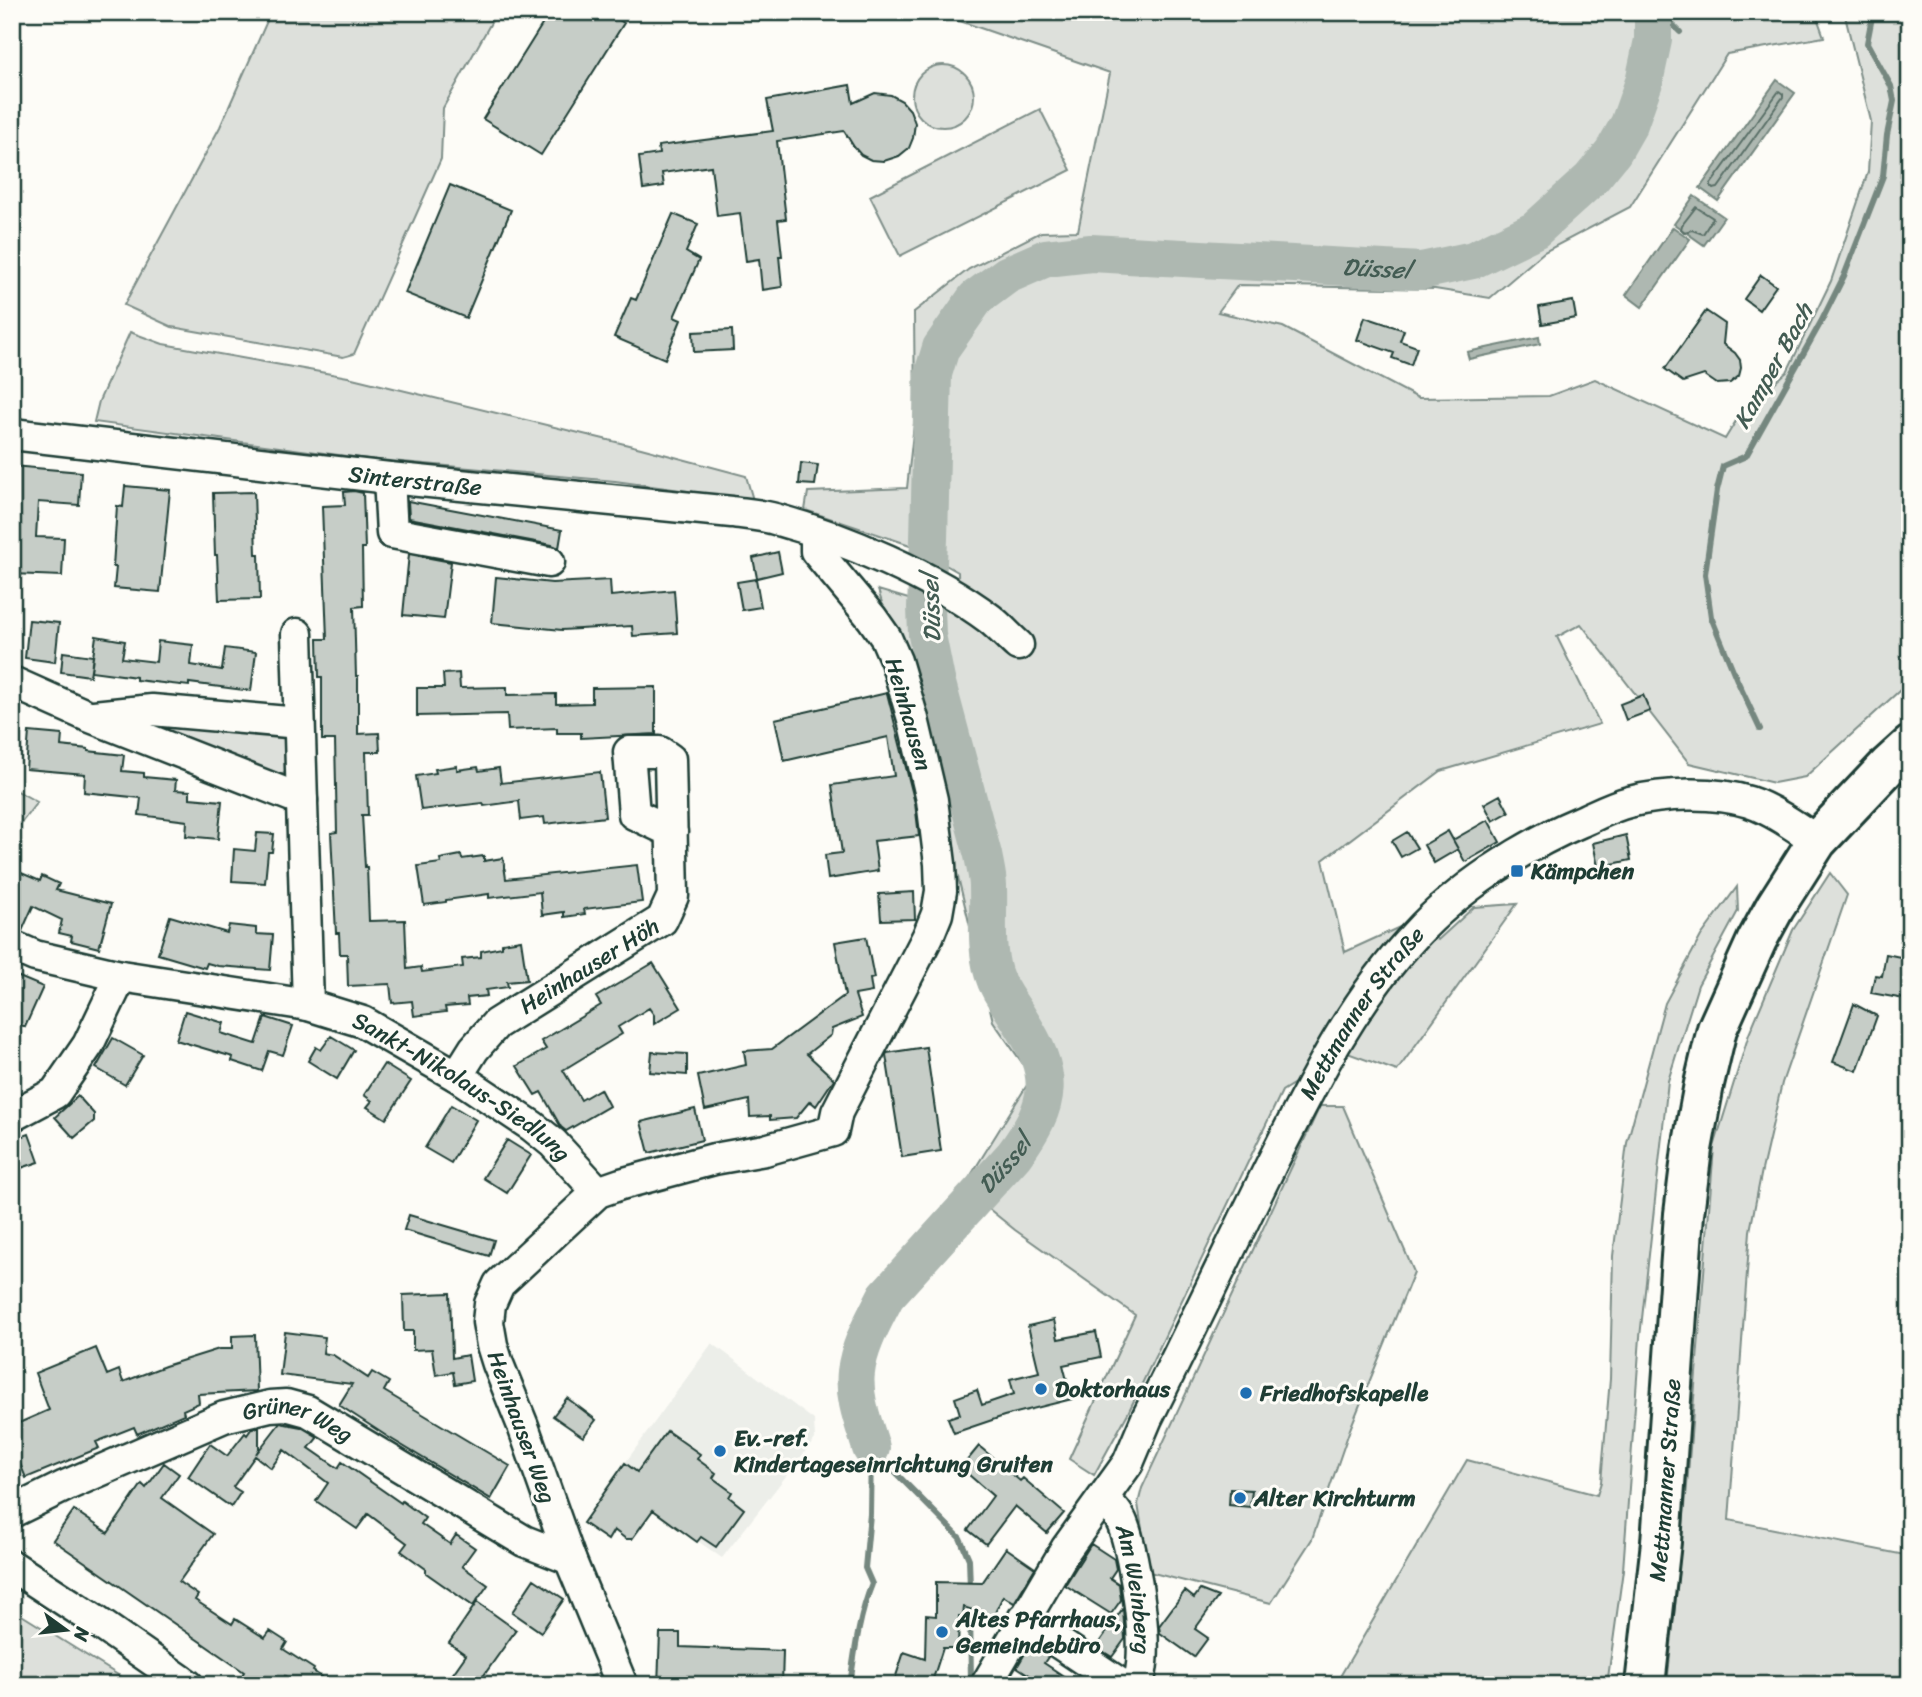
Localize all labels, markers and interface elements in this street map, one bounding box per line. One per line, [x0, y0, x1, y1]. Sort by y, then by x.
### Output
water label: Düssel [1341, 246, 1417, 292]
water label: Kamper Bach [1721, 293, 1826, 436]
street label: Sinterstraße [346, 453, 484, 508]
water label: Düssel [909, 568, 953, 643]
street label: Heinhausen [873, 653, 944, 776]
place label: Kämpchen [1530, 851, 1635, 892]
marker: Kämpchen [1509, 863, 1525, 879]
street label: Heinhauser Höh [511, 906, 668, 1026]
street label: Mettmanner Straße [1288, 916, 1435, 1107]
street label: Sankt-Nikolaus-Siedlung [348, 1000, 581, 1172]
water label: Düssel [967, 1121, 1047, 1204]
street label: Heinhauser Weg [475, 1345, 568, 1510]
place label: Doktorhaus [1055, 1369, 1171, 1410]
place label: Friedhofskapelle [1259, 1373, 1429, 1414]
street label: Mettmanner Straße [1637, 1377, 1693, 1584]
marker: Doktorhaus [1033, 1381, 1049, 1397]
street label: Grüner Weg [238, 1385, 361, 1455]
marker: Friedhofskapelle [1238, 1385, 1254, 1401]
place label: Ev.-ref. Kindertageseinrichtung Gruiten [733, 1418, 1053, 1485]
marker: Ev.-ref. Kindertageseinrichtung Gruiten [712, 1443, 728, 1459]
place label: Alter Kirchturm [1253, 1478, 1416, 1519]
marker: Alter Kirchturm [1232, 1490, 1248, 1506]
street label: Am Weinberg [1103, 1518, 1163, 1655]
north arrow [32, 1596, 102, 1666]
place label: Altes Pfarrhaus, Gemeindebüro [955, 1599, 1122, 1666]
text: N [64, 1623, 100, 1646]
marker: Altes Pfarrhaus, Gemeindebüro [934, 1624, 950, 1640]

